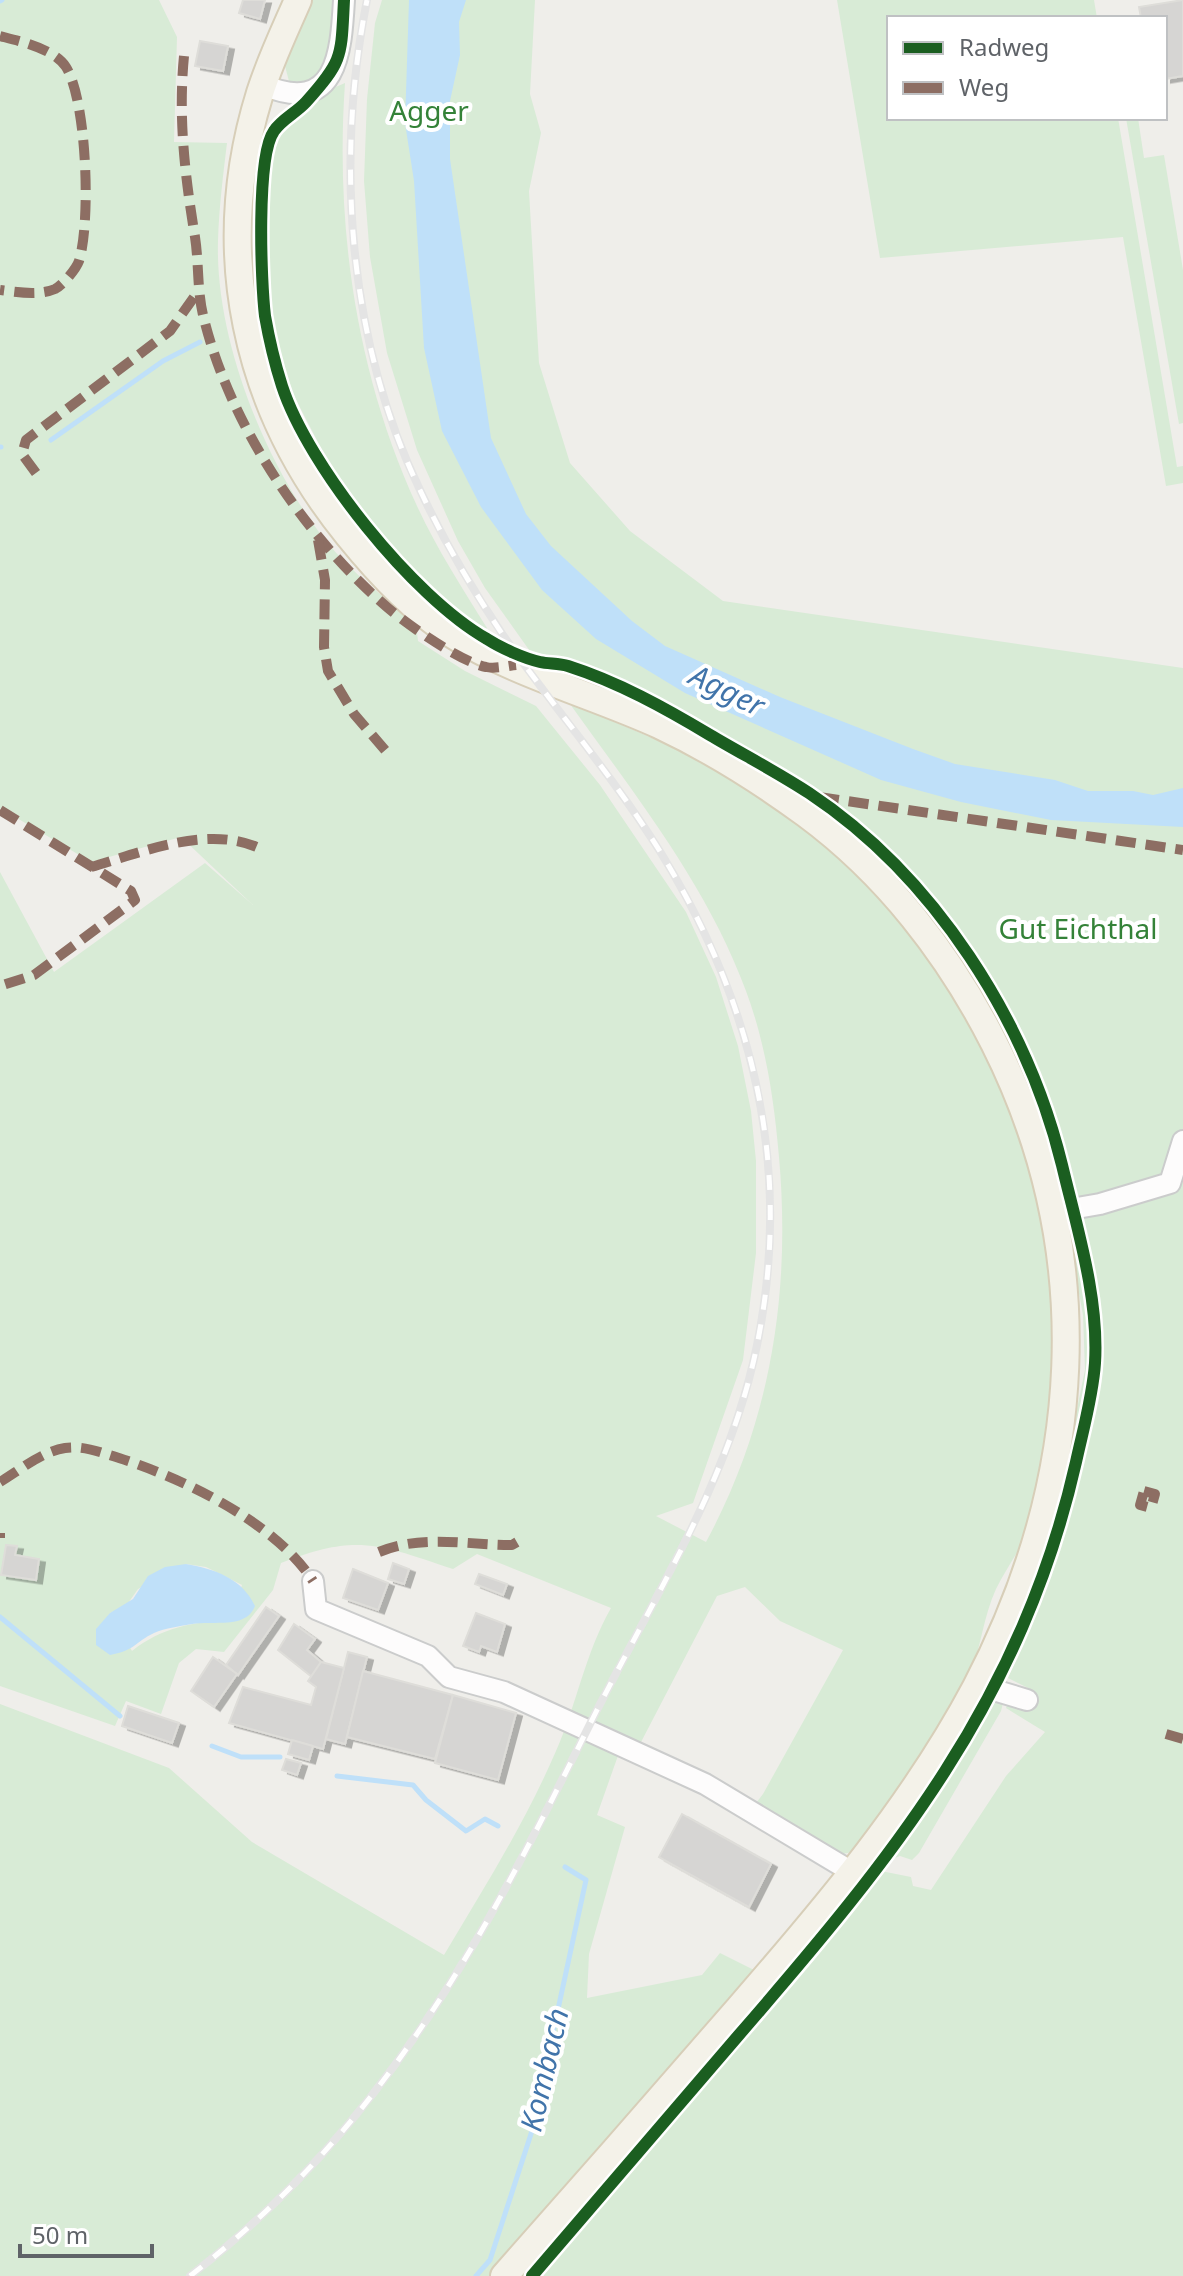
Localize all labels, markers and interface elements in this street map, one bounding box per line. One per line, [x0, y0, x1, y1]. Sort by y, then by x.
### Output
legend [887, 16, 1167, 120]
text: Radweg [959, 30, 1049, 63]
text: Weg [959, 70, 1009, 103]
park label: Agger [389, 91, 469, 129]
water label: Agger [682, 653, 773, 726]
park label: Gut Eichthal [999, 909, 1157, 947]
water label: Kombach [509, 2004, 578, 2135]
scale bar [20, 2208, 152, 2258]
text: 50 m [32, 2218, 88, 2251]

